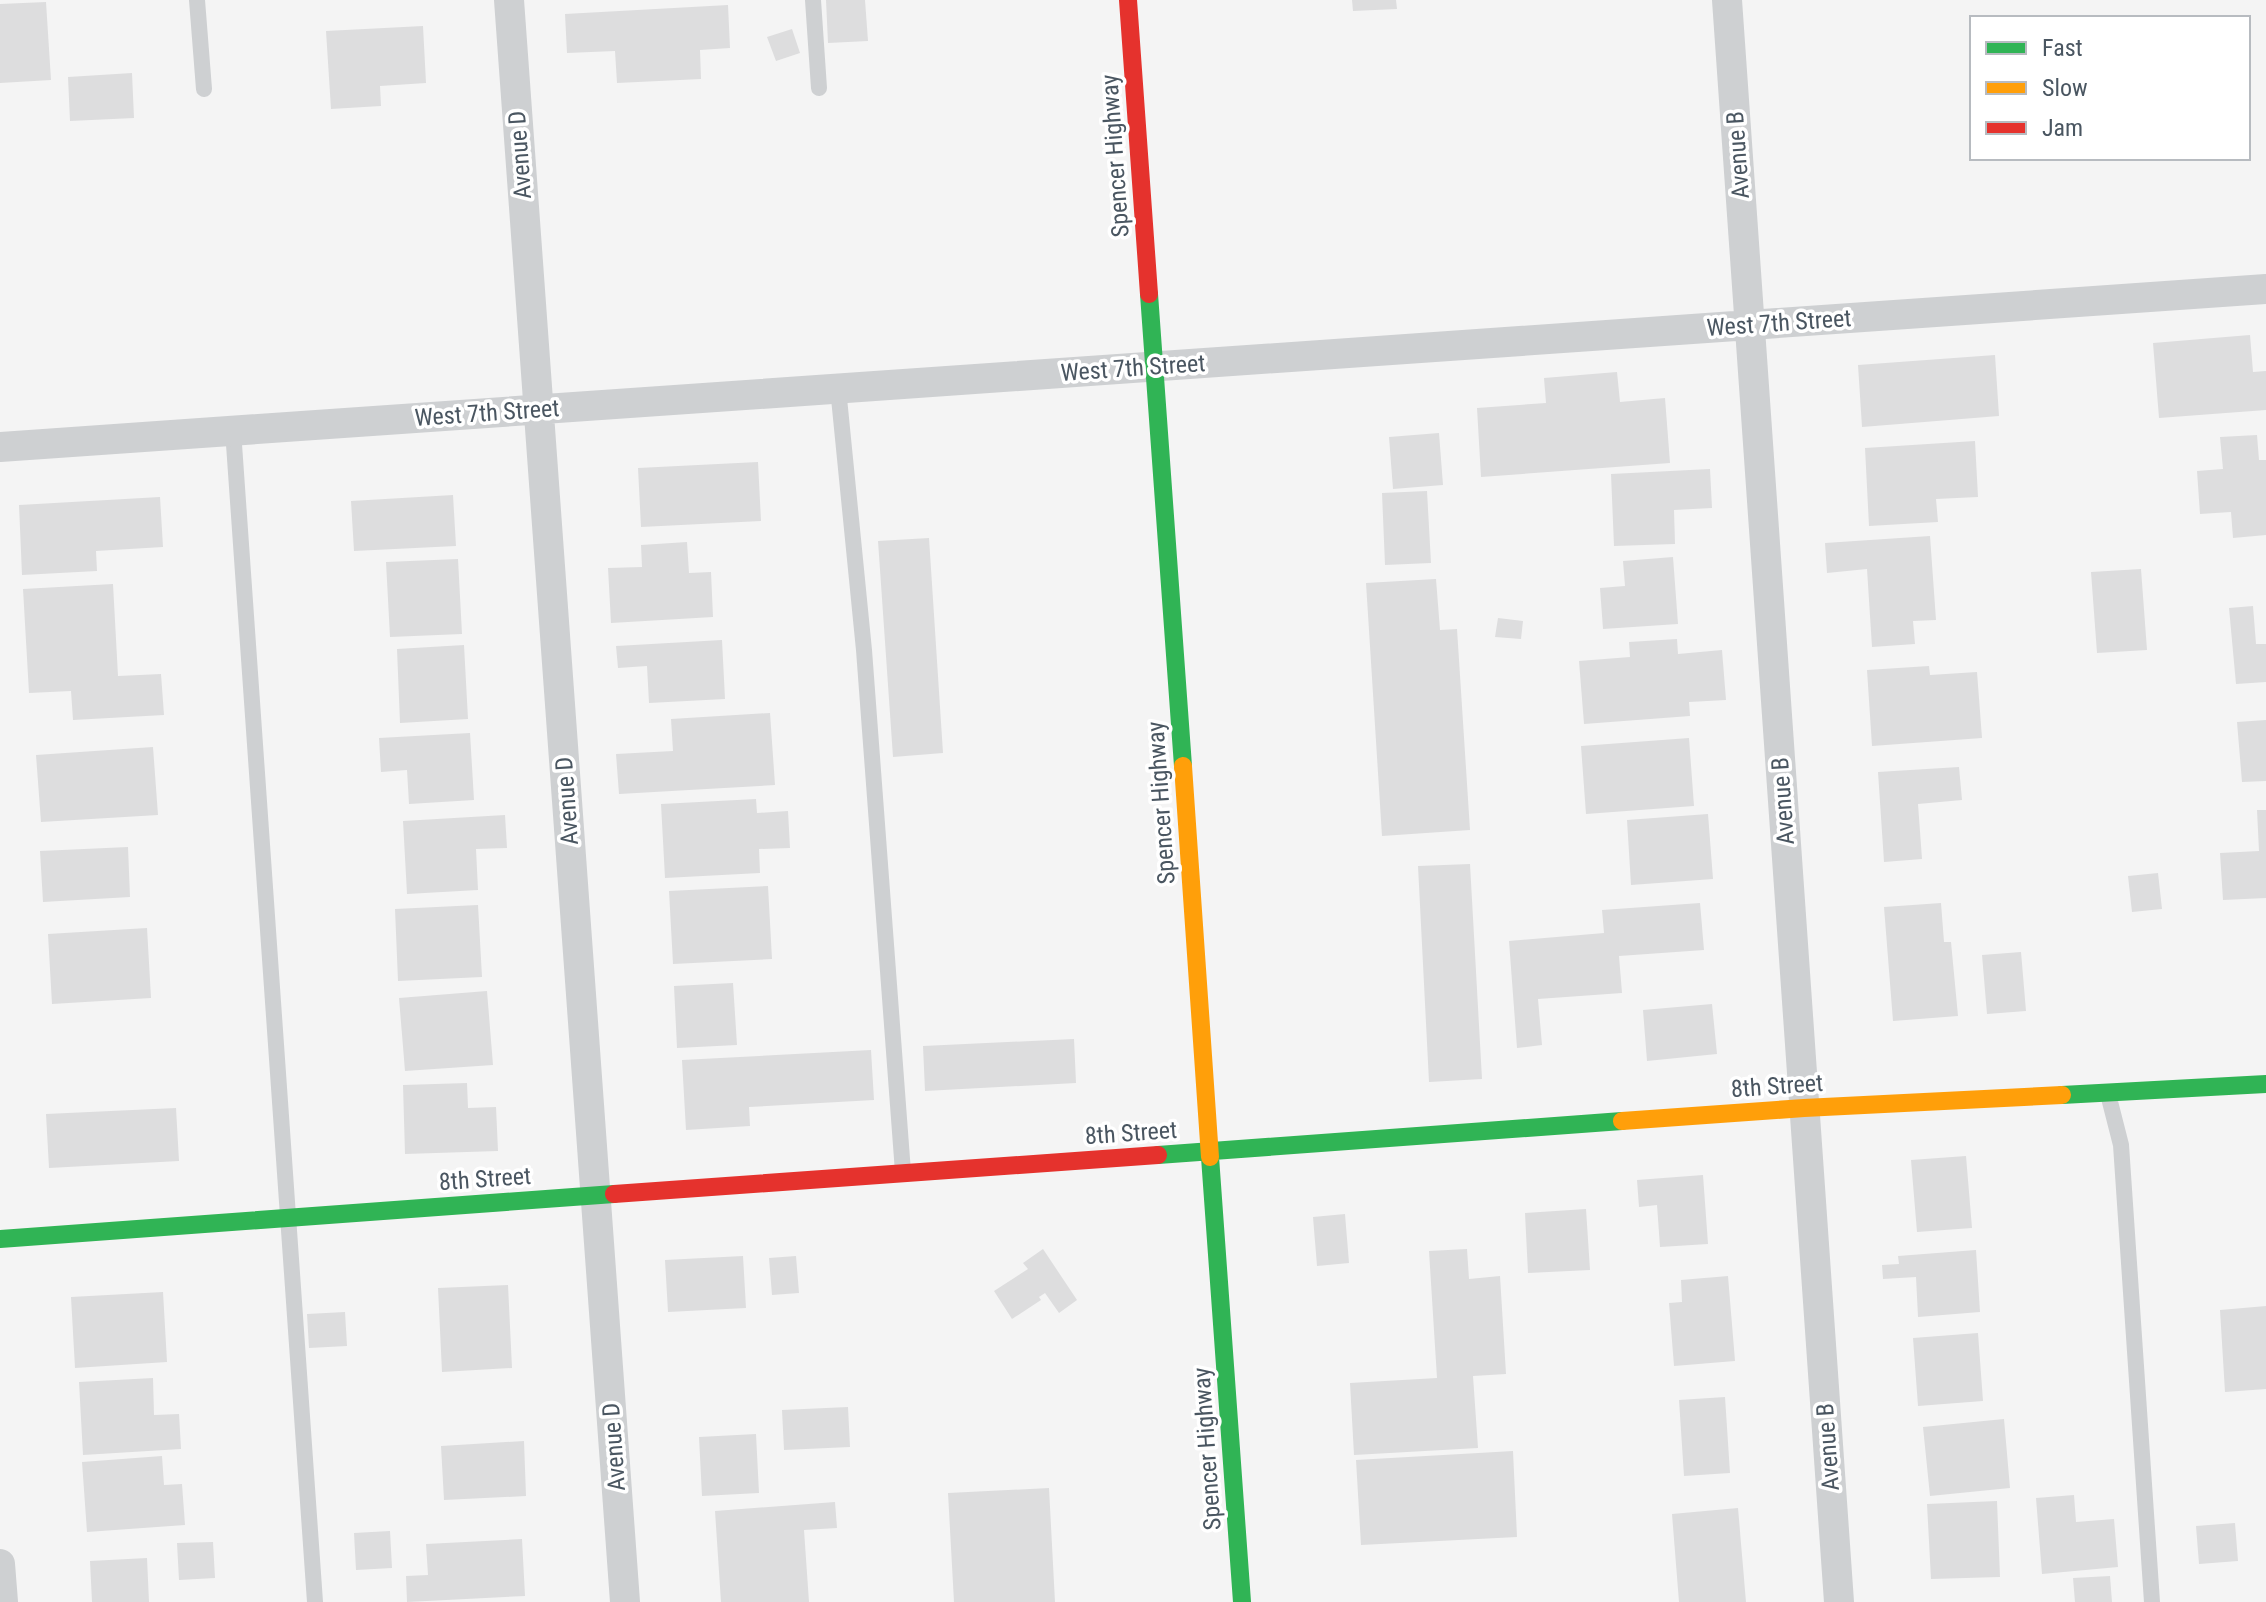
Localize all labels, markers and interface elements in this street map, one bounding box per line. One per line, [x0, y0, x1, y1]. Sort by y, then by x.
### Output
legend [1970, 16, 2250, 160]
text: Fast [2042, 34, 2083, 62]
street label: Spencer Highway [1095, 74, 1135, 238]
text: Slow [2042, 74, 2088, 102]
street label: Avenue D [503, 110, 537, 200]
street label: Avenue B [1721, 110, 1755, 200]
text: Jam [2042, 114, 2083, 142]
street label: West 7th Street [1706, 304, 1852, 342]
street label: West 7th Street [1060, 349, 1206, 387]
street label: West 7th Street [414, 394, 560, 432]
street label: Spencer Highway [1141, 721, 1181, 885]
street label: Avenue D [550, 756, 584, 846]
street label: Avenue B [1766, 756, 1800, 846]
street label: 8th Street [1730, 1069, 1824, 1103]
street label: 8th Street [1084, 1116, 1178, 1150]
street label: 8th Street [438, 1162, 532, 1196]
street label: Spencer Highway [1187, 1367, 1227, 1531]
street label: Avenue D [597, 1402, 631, 1492]
street label: Avenue B [1811, 1402, 1845, 1492]

